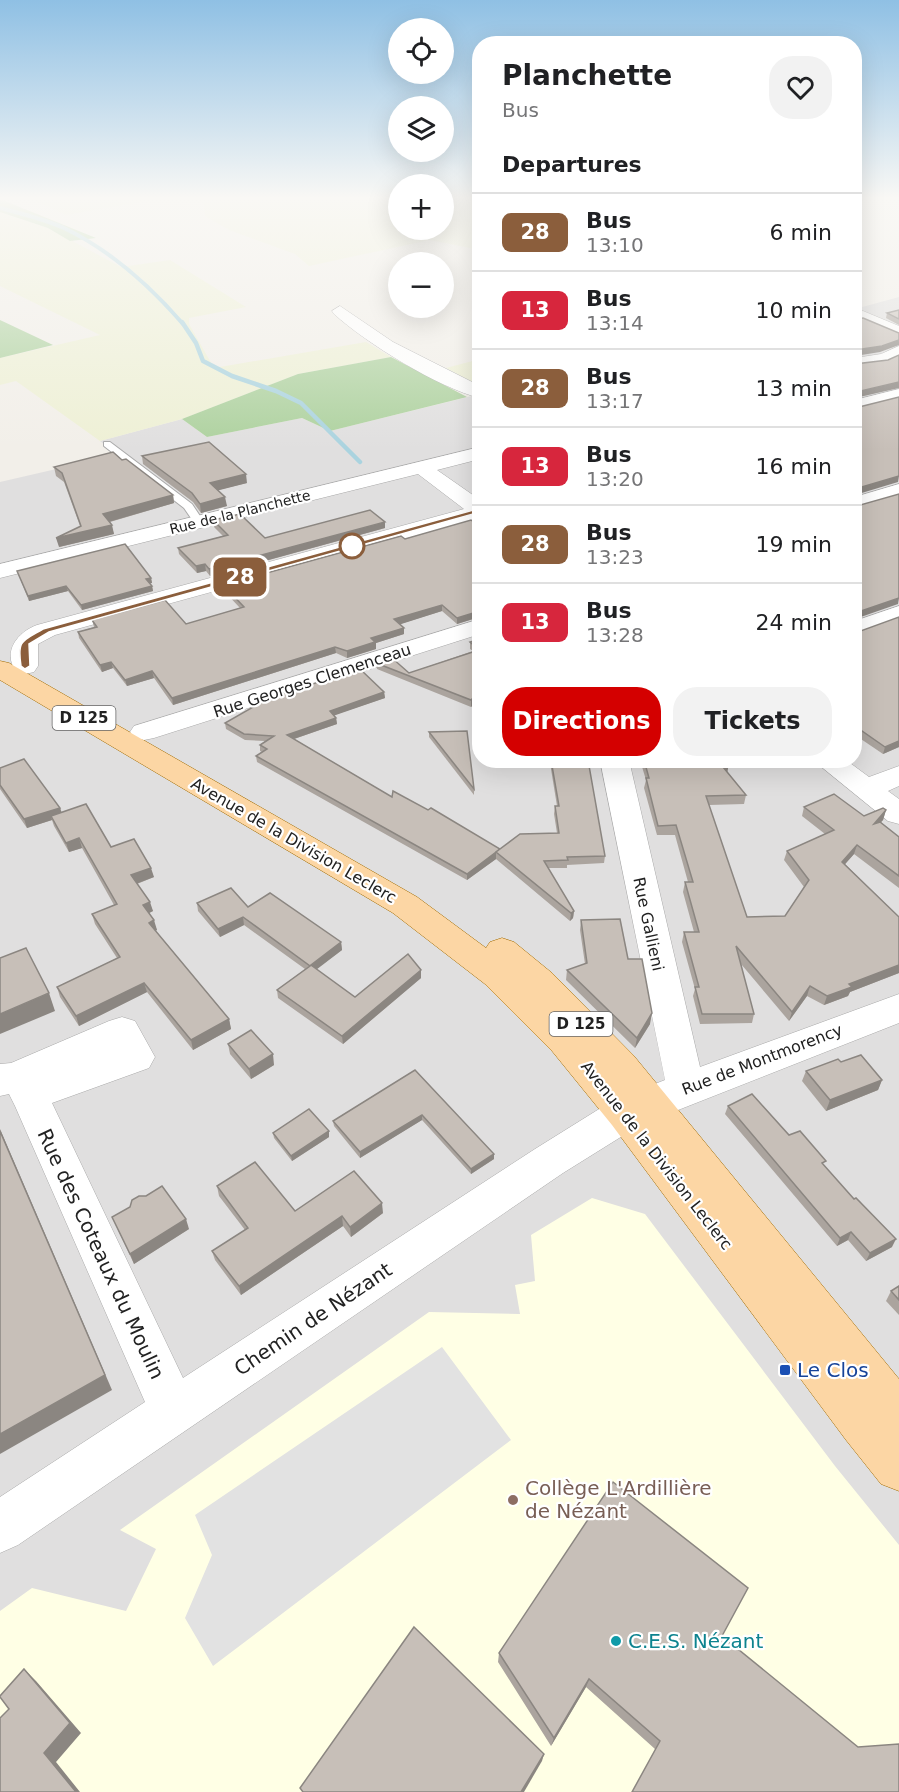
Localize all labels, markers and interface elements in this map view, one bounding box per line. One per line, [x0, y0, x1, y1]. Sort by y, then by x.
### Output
map controls [388, 18, 454, 318]
button: locate [388, 18, 454, 84]
button: heart [769, 56, 832, 119]
text: Planchette [502, 59, 672, 92]
button: layers [388, 96, 454, 162]
text: Bus [502, 98, 539, 122]
text: Departures [502, 152, 642, 177]
button: + [388, 174, 454, 240]
text: Bus [586, 208, 632, 233]
text: 28 [520, 220, 550, 244]
text: 6 min [770, 220, 832, 245]
text: 13:10 [586, 233, 644, 257]
button: − [388, 252, 454, 318]
text: Bus [586, 286, 632, 311]
text: 13 [520, 298, 550, 322]
text: 10 min [756, 298, 832, 323]
text: 13:14 [586, 311, 644, 335]
text: Bus [586, 364, 632, 389]
text: 28 [520, 376, 550, 400]
text: 13 min [756, 376, 832, 401]
text: 13:17 [586, 389, 644, 413]
text: Bus [586, 442, 632, 467]
text: 13 [520, 454, 550, 478]
text: 16 min [756, 454, 832, 479]
text: 13:20 [586, 467, 644, 491]
street label: Rue de la Planchette [168, 487, 312, 537]
text: Bus [586, 520, 632, 545]
text: 28 [520, 532, 550, 556]
text: 19 min [756, 532, 832, 557]
unlabelled marker [339, 533, 365, 559]
text: 13:23 [586, 545, 644, 569]
line badge: 28 [213, 558, 267, 596]
text: 28 [225, 565, 255, 589]
text: Bus [586, 598, 632, 623]
text: 13 [520, 610, 550, 634]
text: 24 min [756, 610, 832, 635]
text: 13:28 [586, 623, 644, 647]
street label: Rue Georges Clemenceau [211, 639, 413, 721]
button: Directions [502, 687, 661, 756]
button: Tickets [673, 687, 832, 756]
road number: D 125 [52, 706, 116, 730]
street label: Avenue de la Division Leclerc [188, 774, 400, 907]
street label: Rue Gallieni [629, 875, 668, 973]
road number: D 125 [550, 1012, 612, 1036]
street label: Rue de Montmorency [679, 1020, 845, 1099]
street label: Avenue de la Division Leclerc [577, 1057, 736, 1253]
street label: Rue des Coteaux du Moulin [32, 1125, 170, 1383]
street label: Chemin de Nézant [230, 1257, 396, 1381]
place label: Le Clos [797, 1358, 869, 1382]
marker: Le Clos [778, 1363, 792, 1377]
place label: Collège L'Ardillière de Nézant [525, 1476, 711, 1523]
marker: Collège L'Ardillière de Nézant [506, 1493, 520, 1507]
place label: C.E.S. Nézant [628, 1629, 763, 1653]
marker: C.E.S. Nézant [609, 1634, 623, 1648]

